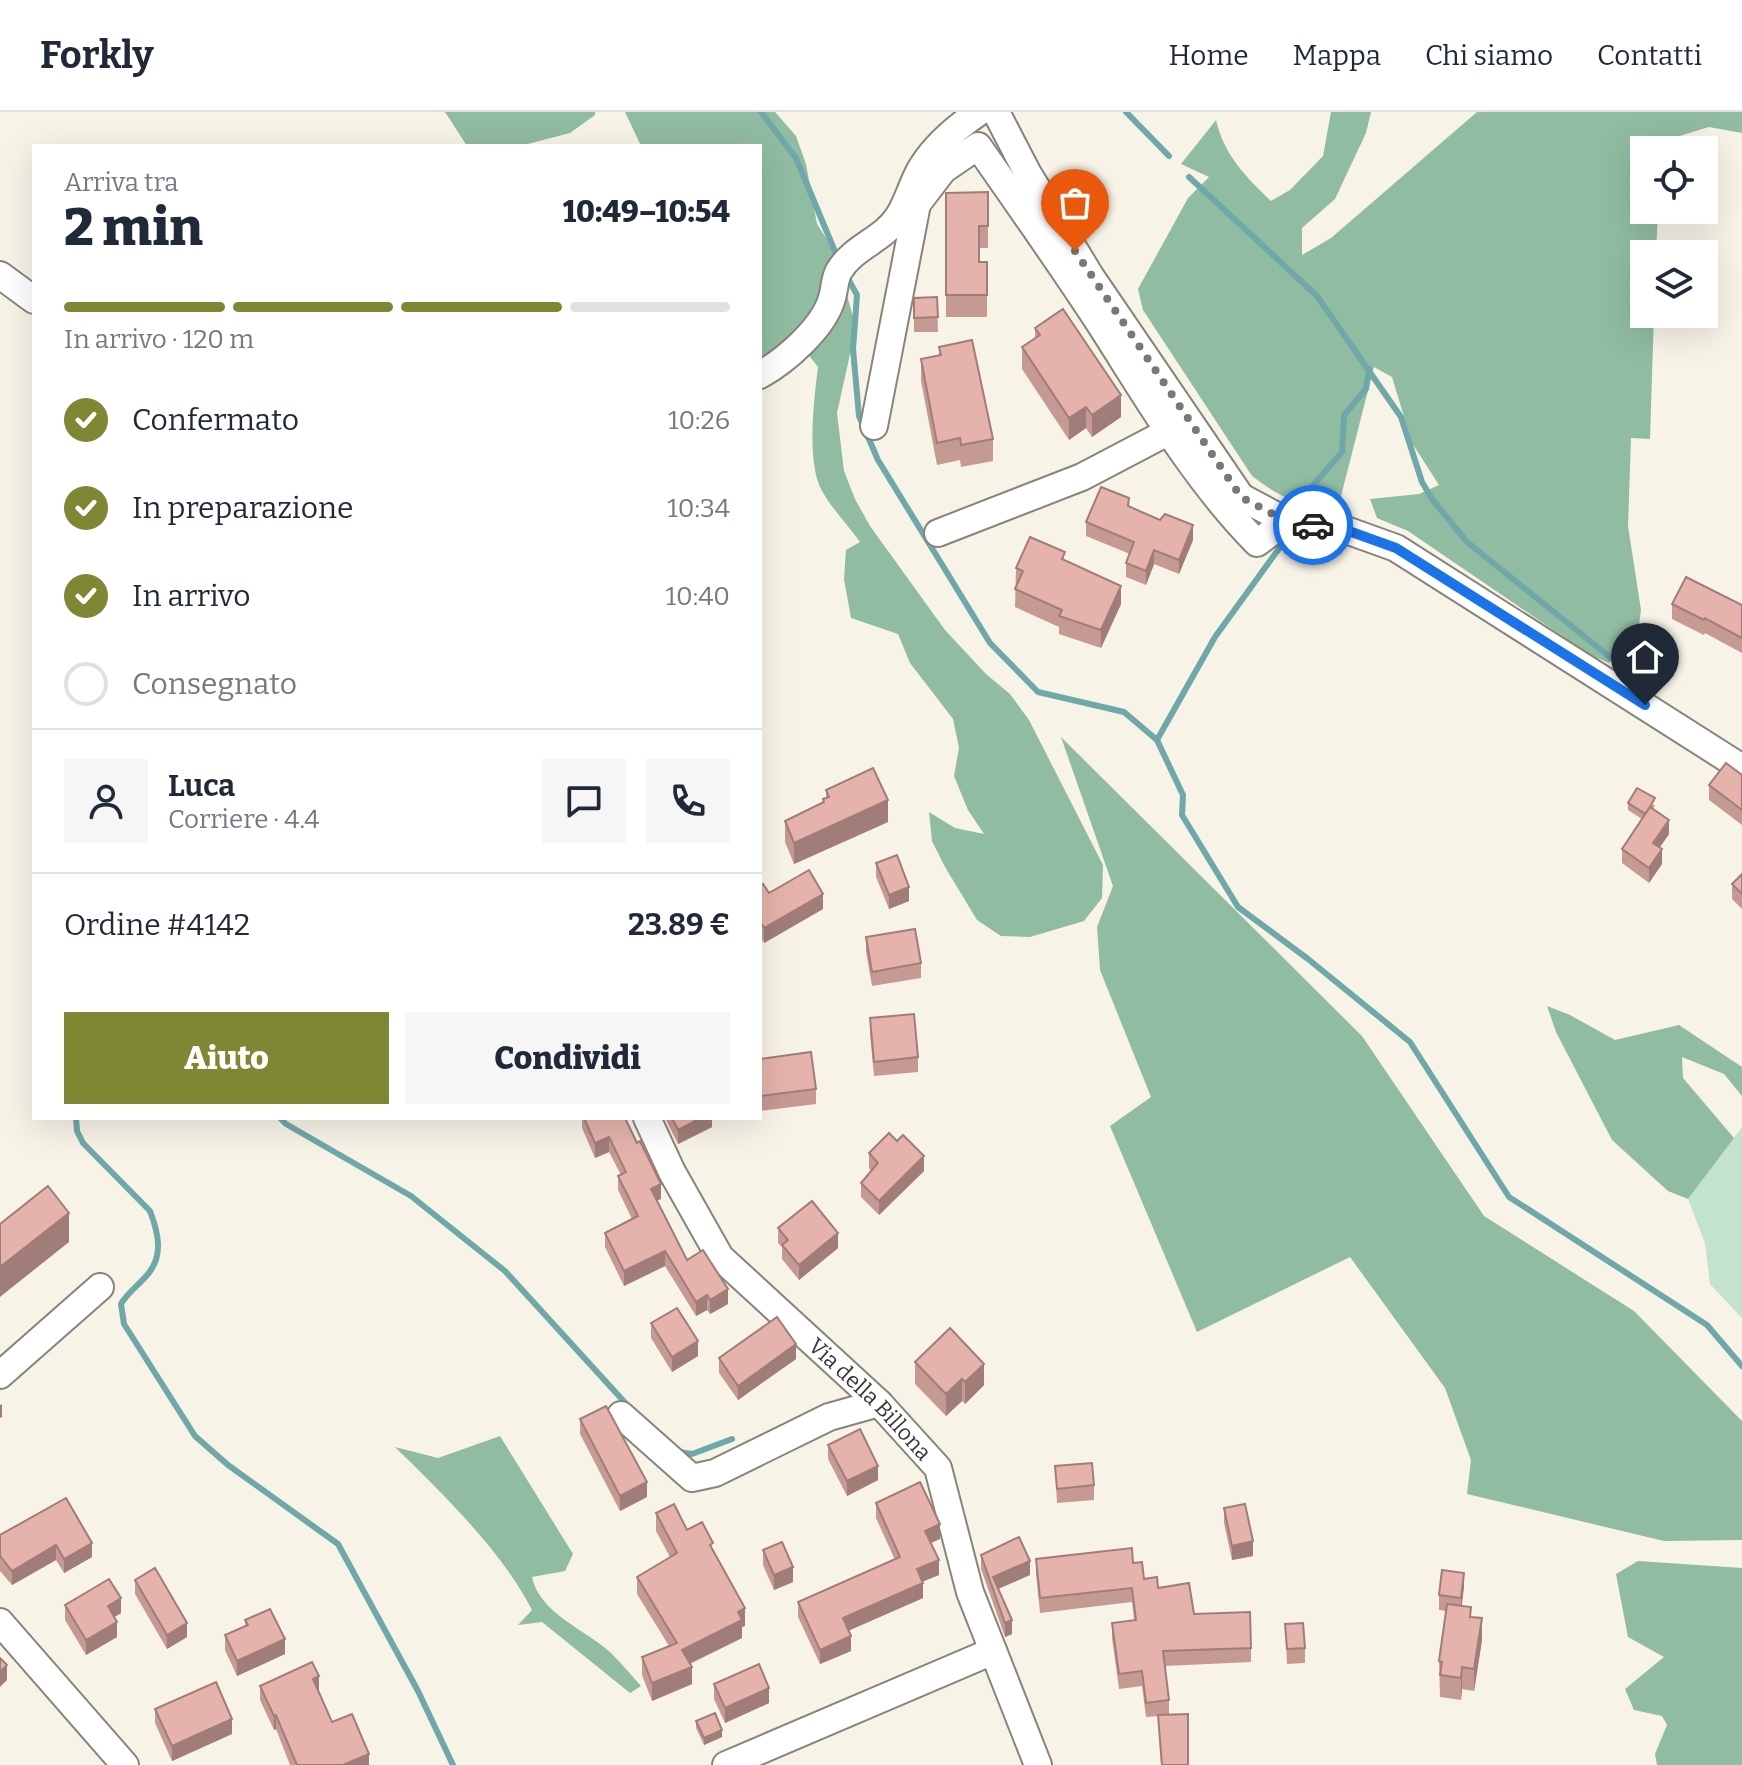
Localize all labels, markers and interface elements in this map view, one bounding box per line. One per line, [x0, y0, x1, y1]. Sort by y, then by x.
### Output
text: Forkly [40, 32, 154, 78]
text: Home [1169, 39, 1248, 72]
text: Mappa [1292, 39, 1381, 72]
text: Chi siamo [1425, 39, 1553, 72]
text: Contatti [1597, 39, 1702, 72]
map controls [1630, 136, 1718, 328]
button: locate [1630, 136, 1718, 224]
text: Arriva tra [64, 167, 178, 198]
pin [1041, 169, 1109, 251]
icon: bag [1053, 181, 1097, 225]
text: 10:49–10:54 [563, 194, 730, 230]
text: 2 min [64, 196, 203, 259]
button: layers [1630, 240, 1718, 328]
text: In arrivo · 120 m [64, 324, 254, 355]
icon: check [64, 398, 108, 442]
text: Confermato [132, 402, 299, 438]
text: 10:26 [668, 405, 730, 436]
courier [1273, 485, 1353, 565]
icon: check [64, 486, 108, 530]
text: In preparazione [132, 490, 353, 526]
text: 10:34 [667, 493, 730, 524]
icon: car [1291, 503, 1335, 547]
icon: check [64, 574, 108, 618]
text: In arrivo [132, 578, 251, 614]
text: 10:40 [665, 581, 730, 612]
pin [1611, 623, 1679, 705]
icon: home [1623, 635, 1667, 679]
text: Consegnato [132, 666, 297, 702]
button: person [64, 759, 148, 843]
button: chat [542, 759, 626, 843]
button: phone [646, 759, 730, 843]
text: Luca [168, 768, 235, 804]
text: Corriere · 4.4 [168, 804, 319, 835]
text: Ordine #4142 [64, 907, 250, 943]
text: 23.89 € [628, 907, 730, 943]
button: Aiuto [64, 1012, 389, 1104]
button: Condividi [405, 1012, 730, 1104]
street label: Via della Billona [803, 1332, 937, 1466]

